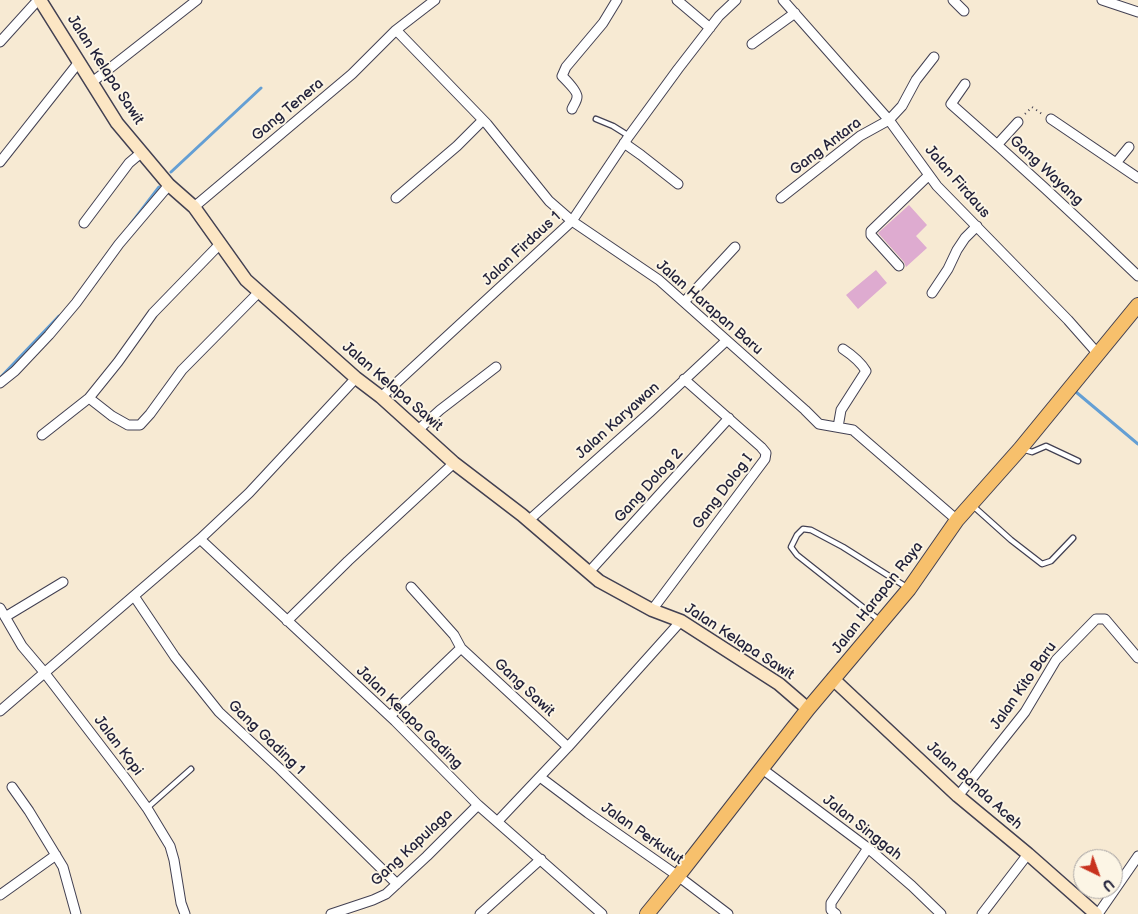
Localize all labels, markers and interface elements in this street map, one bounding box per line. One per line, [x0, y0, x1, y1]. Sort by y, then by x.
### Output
street label: Jalan Kelapa Sawit [63, 12, 147, 128]
street label: Gang Tenera [248, 75, 328, 145]
street label: Gang Antara [787, 114, 865, 180]
street label: Gang Wayang [1005, 132, 1087, 210]
street label: Jalan Firdaus [920, 142, 994, 222]
street label: Jalan Firdaus 1 [479, 208, 565, 290]
street label: Jalan Harapan Baru [652, 257, 766, 359]
street label: Jalan Kelapa Sawit [338, 338, 446, 436]
street label: Jalan Karyawan [573, 379, 663, 463]
street label: Gang Dolog 2 [611, 445, 687, 527]
street label: Gang Dolog I [689, 451, 757, 533]
street label: Jalan Harapan Raya [829, 538, 927, 658]
street label: Jalan Kelapa Sawit [681, 600, 797, 684]
street label: Jalan Kito Baru [987, 639, 1061, 733]
street label: Gang Sawit [490, 655, 558, 721]
street label: Jalan Kelapa Gading [352, 663, 466, 773]
street label: Gang Gading 1 [224, 697, 308, 779]
street label: Jalan Kopi [90, 712, 146, 780]
street label: Jalan Banda Aceh [922, 738, 1026, 834]
street label: Jalan Singgah [819, 792, 905, 864]
street label: Jalan Perkutut [597, 799, 687, 869]
street label: Gang Kapulaga [368, 806, 456, 890]
north arrow [1073, 849, 1123, 899]
text: U [1098, 875, 1117, 894]

